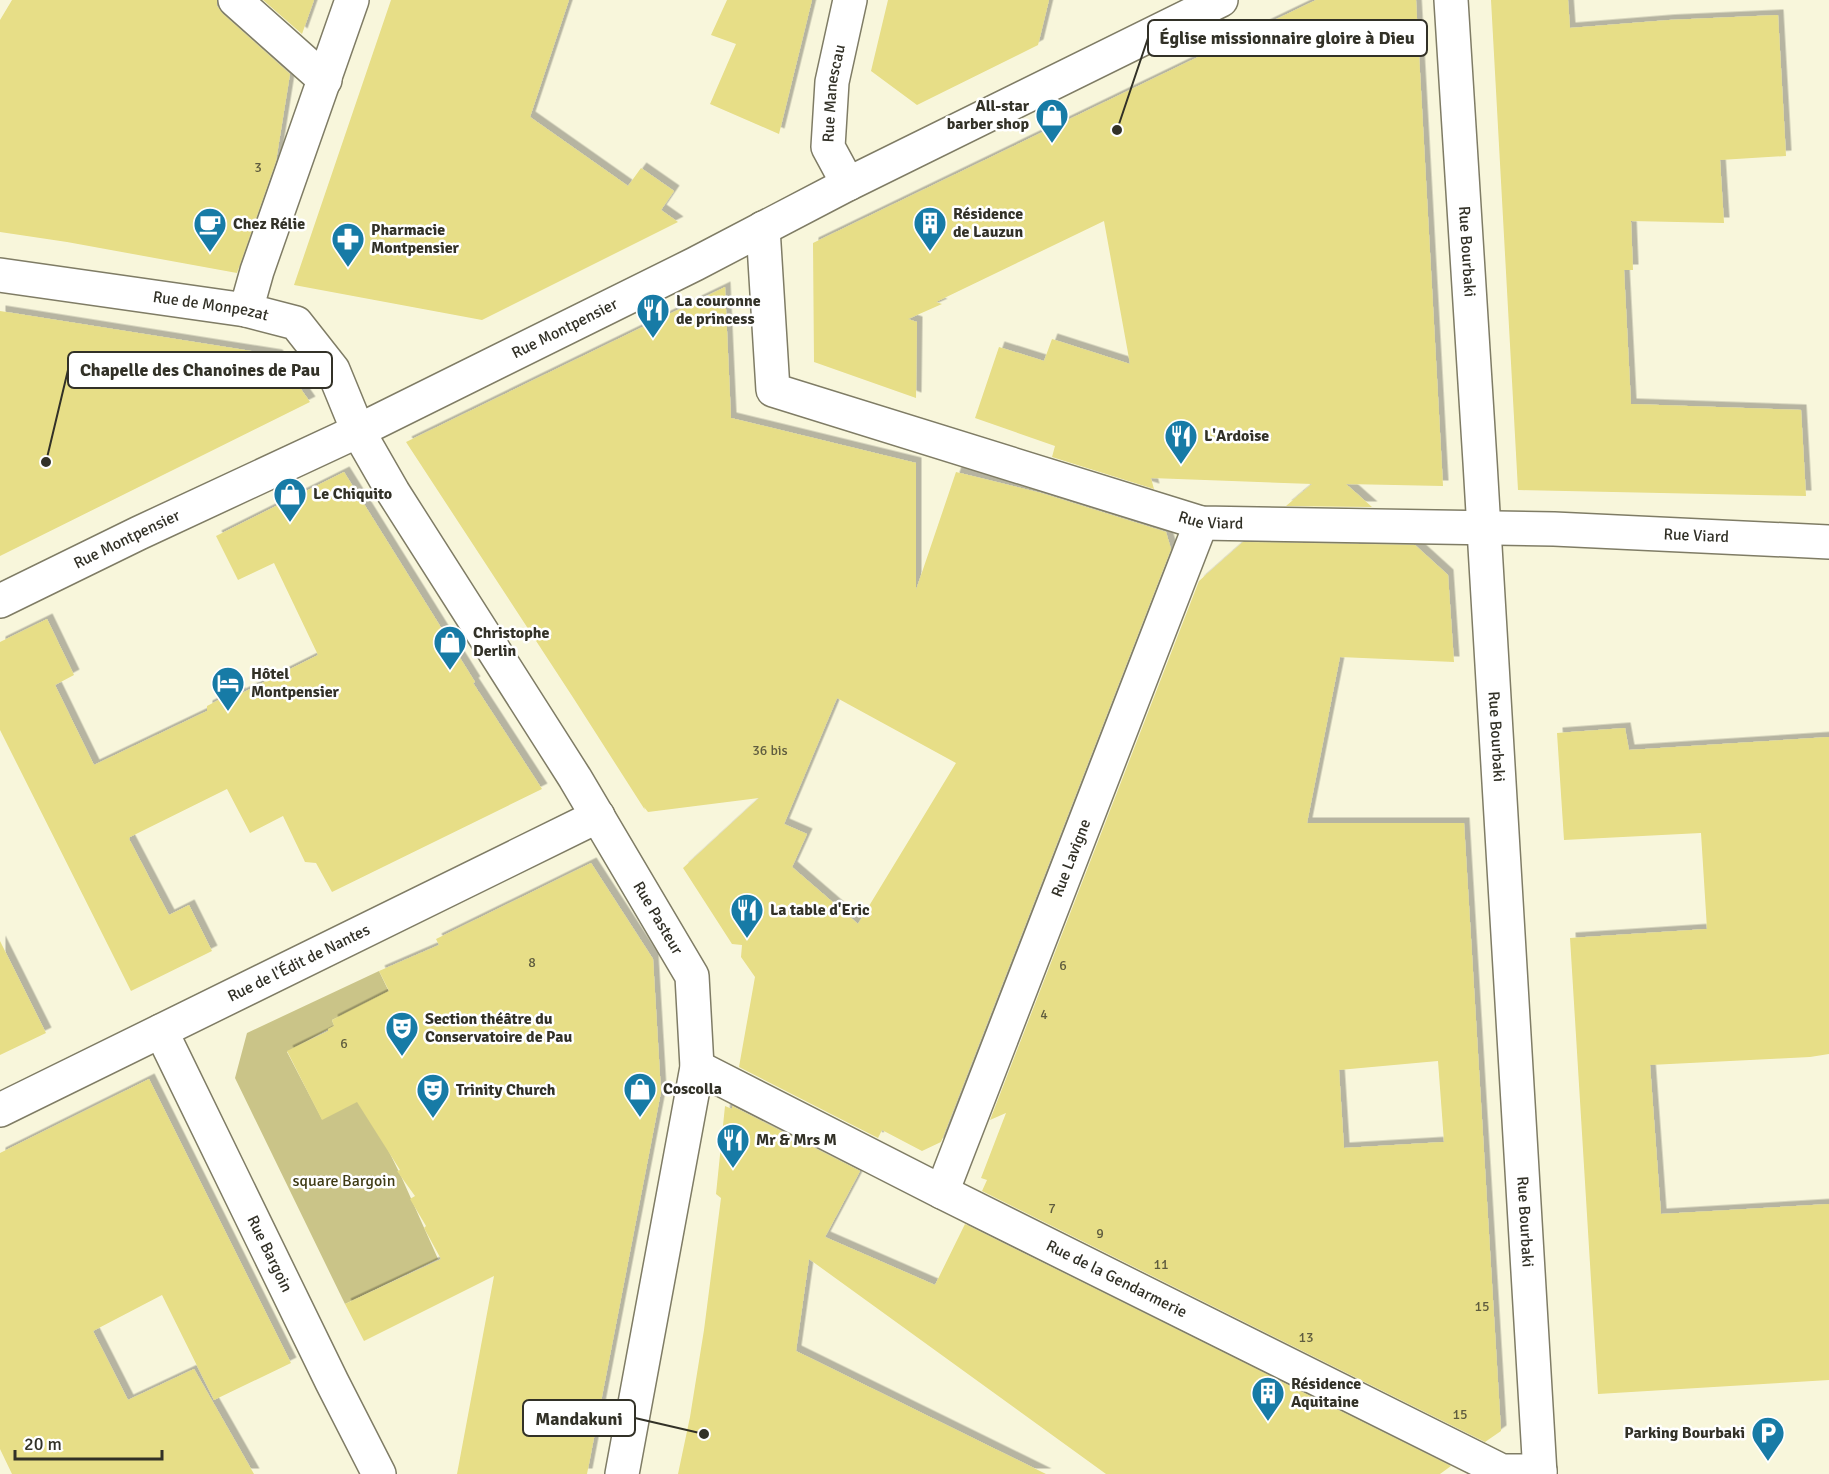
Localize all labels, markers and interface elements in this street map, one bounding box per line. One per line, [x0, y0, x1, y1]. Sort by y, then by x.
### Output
callout: Église missionnaire gloire à Dieu [1148, 20, 1427, 56]
text: Église missionnaire gloire à Dieu [1159, 27, 1415, 49]
street label: Rue Manescau [818, 43, 850, 143]
place label: All-star barber shop [947, 96, 1030, 134]
shop icon: All-star barber shop [1034, 97, 1070, 144]
house number: 3 [254, 159, 262, 176]
place label: Résidence de Lauzun [953, 204, 1023, 242]
building icon: Résidence de Lauzun [912, 205, 948, 252]
street label: Rue Bourbaki [1454, 205, 1480, 298]
cafe icon: Chez Rélie [192, 206, 228, 253]
place label: Chez Rélie [233, 214, 305, 234]
place label: Pharmacie Montpensier [371, 220, 460, 258]
pharmacy icon: Pharmacie Montpensier [330, 221, 366, 268]
street label: Rue de Monpezat [152, 287, 271, 326]
place label: La couronne de princess [676, 291, 761, 329]
restaurant icon: La couronne de princess [635, 292, 671, 339]
street label: Rue Montpensier [508, 294, 621, 363]
callout: Chapelle des Chanoines de Pau [68, 352, 332, 388]
text: Chapelle des Chanoines de Pau [80, 359, 320, 381]
restaurant icon: L'Ardoise [1163, 418, 1199, 465]
place label: L'Ardoise [1204, 426, 1269, 446]
shop icon: Le Chiquito [272, 476, 308, 523]
place label: Le Chiquito [313, 484, 392, 504]
street label: Rue Montpensier [70, 505, 183, 573]
street label: Rue Viard [1176, 507, 1243, 534]
street label: Rue Viard [1663, 524, 1729, 547]
place label: Christophe Derlin [473, 623, 549, 661]
shop icon: Christophe Derlin [432, 624, 468, 671]
place label: Hôtel Montpensier [251, 664, 340, 702]
hotel icon: Hôtel Montpensier [210, 665, 246, 712]
street label: Rue Bourbaki [1484, 691, 1509, 783]
house number: 36 bis [752, 742, 788, 759]
street label: Rue Lavigne [1047, 816, 1095, 900]
street label: Rue Pasteur [628, 878, 687, 958]
restaurant icon: La table d'Eric [729, 892, 765, 939]
place label: La table d'Eric [770, 900, 870, 920]
street label: Rue de l'Édit de Nantes [224, 920, 373, 1006]
house number: 8 [528, 954, 536, 971]
house number: 6 [1059, 957, 1067, 974]
house number: 4 [1040, 1006, 1048, 1023]
place label: Section théâtre du Conservatoire de Pau [425, 1009, 572, 1047]
theatre icon: Section théâtre du Conservatoire de Pau [384, 1010, 420, 1057]
house number: 6 [340, 1035, 348, 1052]
shop icon: Coscolla [622, 1071, 658, 1118]
theatre icon: Trinity Church [415, 1072, 451, 1119]
place label: Coscolla [663, 1079, 722, 1099]
place label: Trinity Church [456, 1080, 556, 1100]
restaurant icon: Mr & Mrs M [715, 1122, 751, 1169]
place label: Mr & Mrs M [756, 1130, 837, 1150]
park label: square Bargoin [293, 1171, 395, 1191]
street label: Rue Bourbaki [1512, 1176, 1538, 1268]
house number: 7 [1048, 1200, 1056, 1217]
street label: Rue Bargoin [242, 1212, 297, 1296]
house number: 9 [1096, 1225, 1104, 1242]
street label: Rue de la Gendarmerie [1043, 1235, 1190, 1322]
house number: 11 [1153, 1256, 1169, 1273]
house number: 15 [1474, 1298, 1490, 1315]
house number: 13 [1298, 1329, 1314, 1346]
place label: Résidence Aquitaine [1291, 1374, 1361, 1412]
building icon: Résidence Aquitaine [1250, 1375, 1286, 1422]
callout: Mandakuni [523, 1400, 635, 1436]
house number: 15 [1452, 1406, 1468, 1423]
text: Mandakuni [535, 1408, 623, 1430]
parking icon: Parking Bourbaki [1750, 1415, 1786, 1462]
scale bar [15, 1423, 162, 1461]
place label: Parking Bourbaki [1624, 1423, 1745, 1443]
text: 20 m [24, 1433, 62, 1455]

